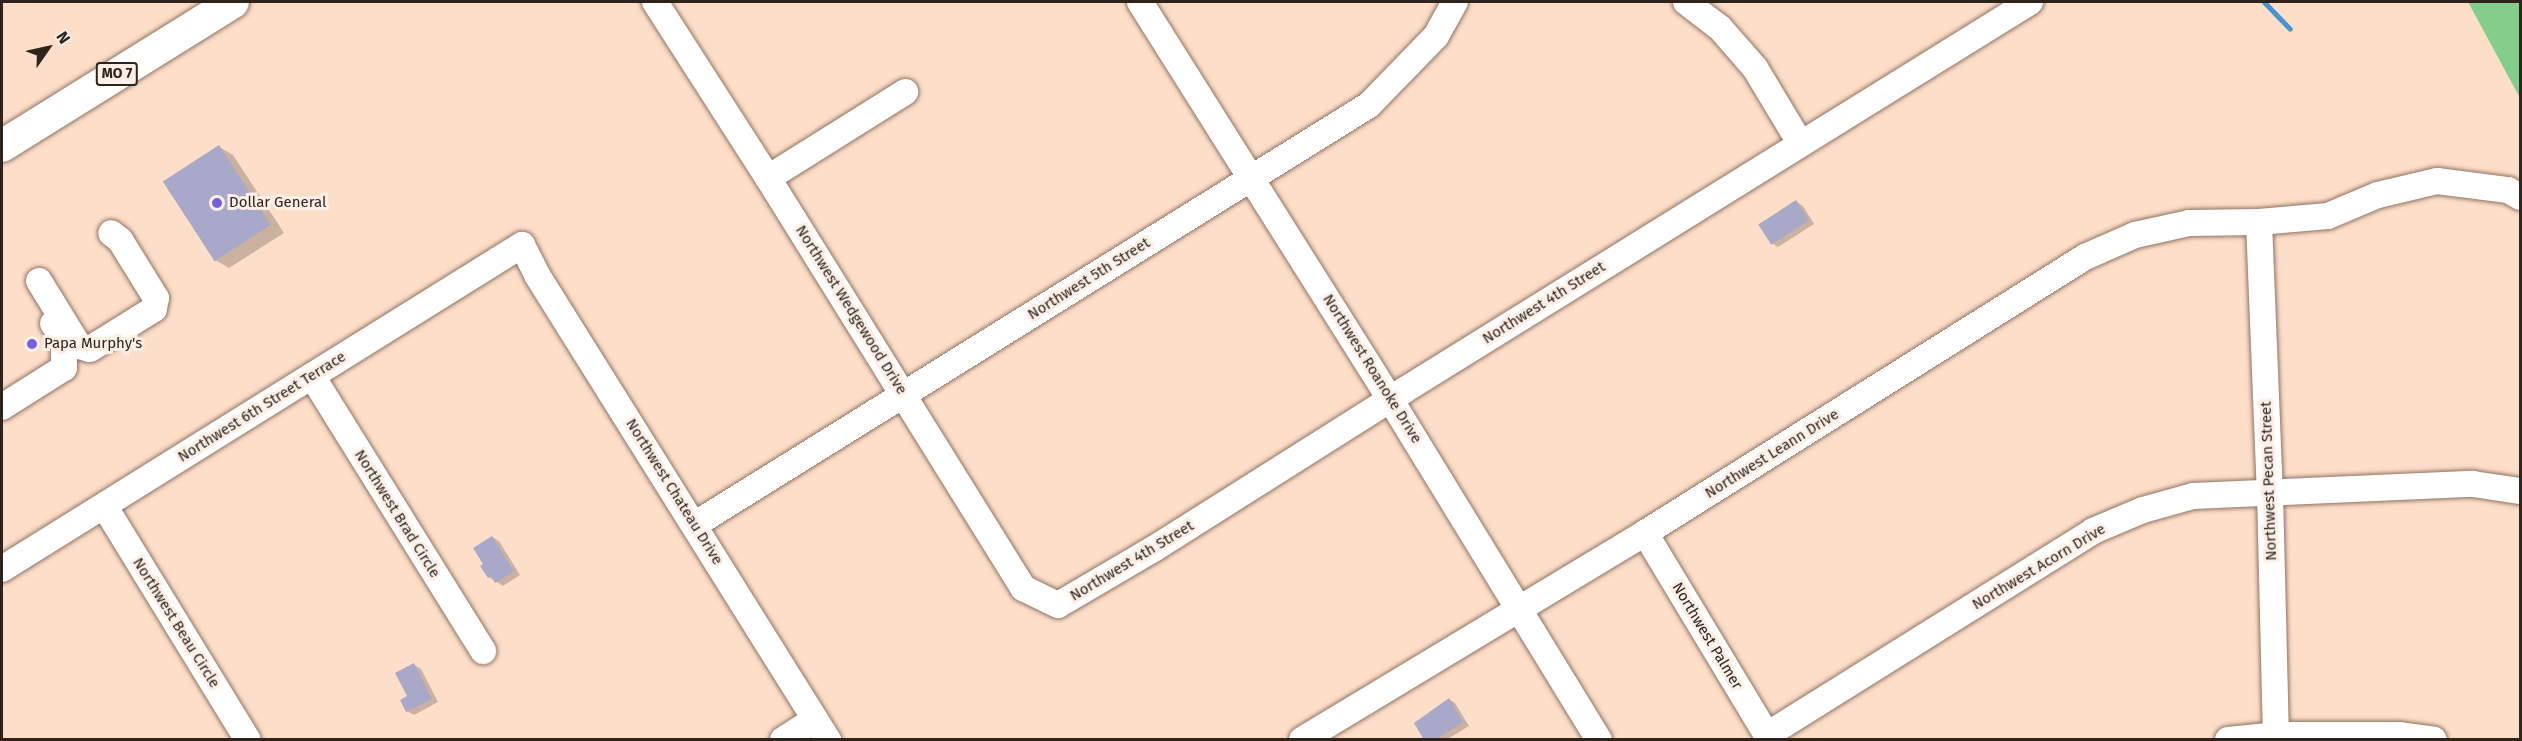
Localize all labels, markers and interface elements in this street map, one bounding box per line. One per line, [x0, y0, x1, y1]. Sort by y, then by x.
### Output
north arrow [18, 18, 78, 78]
text: N [52, 28, 74, 47]
road number: MO 7 [94, 63, 140, 85]
place label: Dollar General [229, 194, 326, 212]
marker: Dollar General [210, 196, 224, 210]
street label: Northwest Wedgewood Drive [791, 222, 911, 398]
street label: Northwest 5th Street [1025, 234, 1153, 324]
street label: Northwest 4th Street [1479, 258, 1609, 348]
street label: Northwest Roanoke Drive [1319, 291, 1425, 447]
place label: Papa Murphy's [44, 335, 142, 353]
marker: Papa Murphy's [25, 337, 39, 351]
street label: Northwest 6th Street Terrace [175, 348, 349, 466]
street label: Northwest Pecan Street [2257, 401, 2281, 561]
street label: Northwest Leann Drive [1702, 405, 1842, 503]
street label: Northwest Chateau Drive [622, 416, 726, 568]
street label: Northwest Brad Circle [350, 447, 444, 581]
street label: Northwest 4th Street [1067, 517, 1197, 605]
street label: Northwest Acorn Drive [1969, 520, 2109, 614]
street label: Northwest Beau Circle [129, 555, 223, 691]
street label: Northwest Palmer [1668, 579, 1746, 693]

